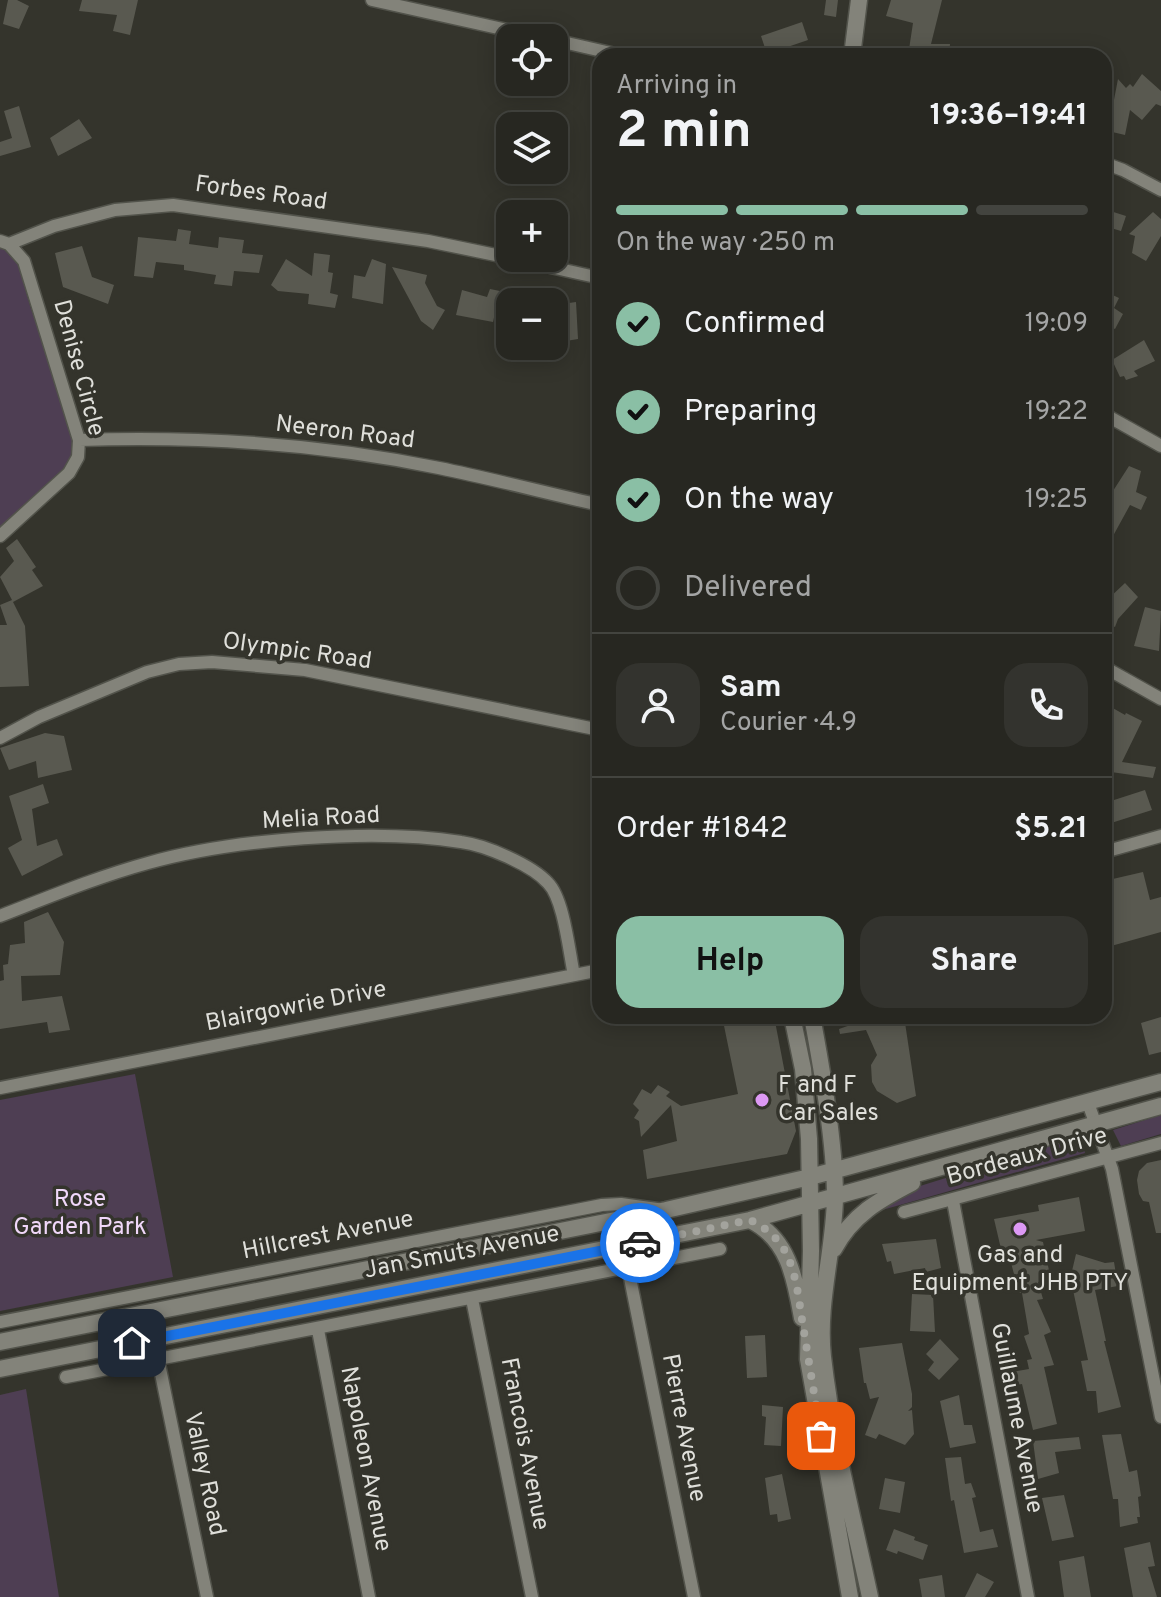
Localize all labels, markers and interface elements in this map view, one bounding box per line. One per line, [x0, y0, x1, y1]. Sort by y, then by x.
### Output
map controls [496, 24, 568, 360]
button: locate [496, 24, 568, 96]
text: Arriving in [616, 70, 737, 103]
text: 19:36–19:41 [930, 98, 1088, 135]
text: 2 min [616, 100, 752, 166]
button: layers [496, 112, 568, 184]
street label: Forbes Road [193, 170, 329, 218]
button: + [496, 200, 568, 272]
text: On the way · 250 m [616, 227, 835, 260]
button: − [496, 288, 568, 360]
street label: Denise Circle [45, 296, 111, 440]
icon: check [616, 302, 660, 346]
text: Confirmed [684, 306, 826, 343]
text: 19:09 [1025, 308, 1088, 341]
icon: check [616, 390, 660, 434]
text: Preparing [684, 394, 817, 431]
text: 19:22 [1025, 396, 1088, 429]
street label: Neeron Road [274, 410, 416, 456]
icon: check [616, 478, 660, 522]
text: On the way [684, 482, 834, 519]
text: 19:25 [1025, 484, 1088, 517]
text: Delivered [684, 570, 812, 607]
street label: Olympic Road [221, 627, 373, 677]
button: person [616, 663, 700, 747]
button: phone [1004, 663, 1088, 747]
text: Sam [720, 670, 782, 707]
text: Courier · 4.9 [720, 707, 857, 740]
street label: Melia Road [261, 801, 381, 837]
text: Order #1842 [616, 811, 788, 848]
text: $5.21 [1014, 811, 1088, 848]
button: Help [616, 916, 844, 1008]
button: Share [860, 916, 1088, 1008]
street label: Blairgowrie Drive [203, 975, 389, 1039]
place label: F and F Car Sales [778, 1071, 879, 1129]
marker: F and F Car Sales [753, 1091, 771, 1109]
street label: Bordeaux Drive [943, 1121, 1111, 1193]
park label: Rose Garden Park [13, 1185, 147, 1243]
courier [600, 1203, 680, 1283]
street label: Hillcrest Avenue [240, 1205, 416, 1267]
street label: Jan Smuts Avenue [362, 1219, 562, 1287]
marker: Gas and Equipment JHB PTY [1011, 1220, 1029, 1238]
icon: car [618, 1221, 662, 1265]
place label: Gas and Equipment JHB PTY [912, 1241, 1128, 1299]
pin [98, 1309, 166, 1377]
street label: Guillaume Avenue [983, 1320, 1049, 1516]
icon: home [110, 1321, 154, 1365]
street label: Pierre Avenue [654, 1351, 712, 1505]
street label: Francois Avenue [493, 1355, 555, 1533]
street label: Napoleon Avenue [332, 1364, 398, 1554]
pin [787, 1402, 855, 1470]
street label: Valley Road [176, 1410, 232, 1538]
icon: bag [799, 1414, 843, 1458]

